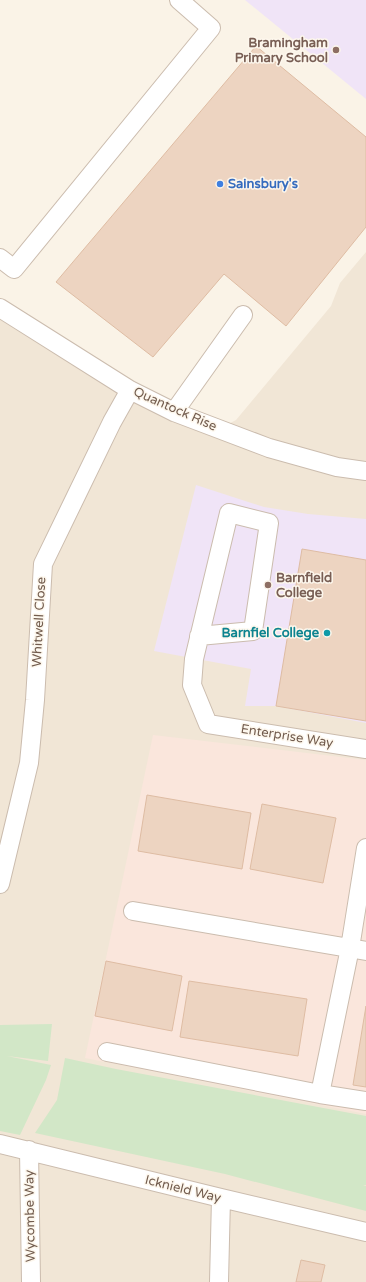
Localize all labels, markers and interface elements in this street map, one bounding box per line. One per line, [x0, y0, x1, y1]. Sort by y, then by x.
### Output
place label: Bramingham Primary School [235, 35, 328, 66]
marker: Bramingham Primary School [331, 45, 341, 55]
place label: Sainsbury's [228, 176, 298, 192]
marker: Sainsbury's [215, 179, 225, 189]
street label: Quantock Rise [131, 383, 219, 435]
place label: Barnfield College [276, 570, 332, 601]
street label: Whitwell Close [29, 576, 49, 668]
marker: Barnfield College [263, 580, 273, 590]
place label: Barnfiel College [222, 625, 320, 641]
marker: Barnfiel College [322, 628, 332, 638]
street label: Enterprise Way [240, 721, 334, 751]
street label: Wycombe Way [21, 1170, 39, 1262]
street label: Icknield Way [143, 1172, 223, 1206]

